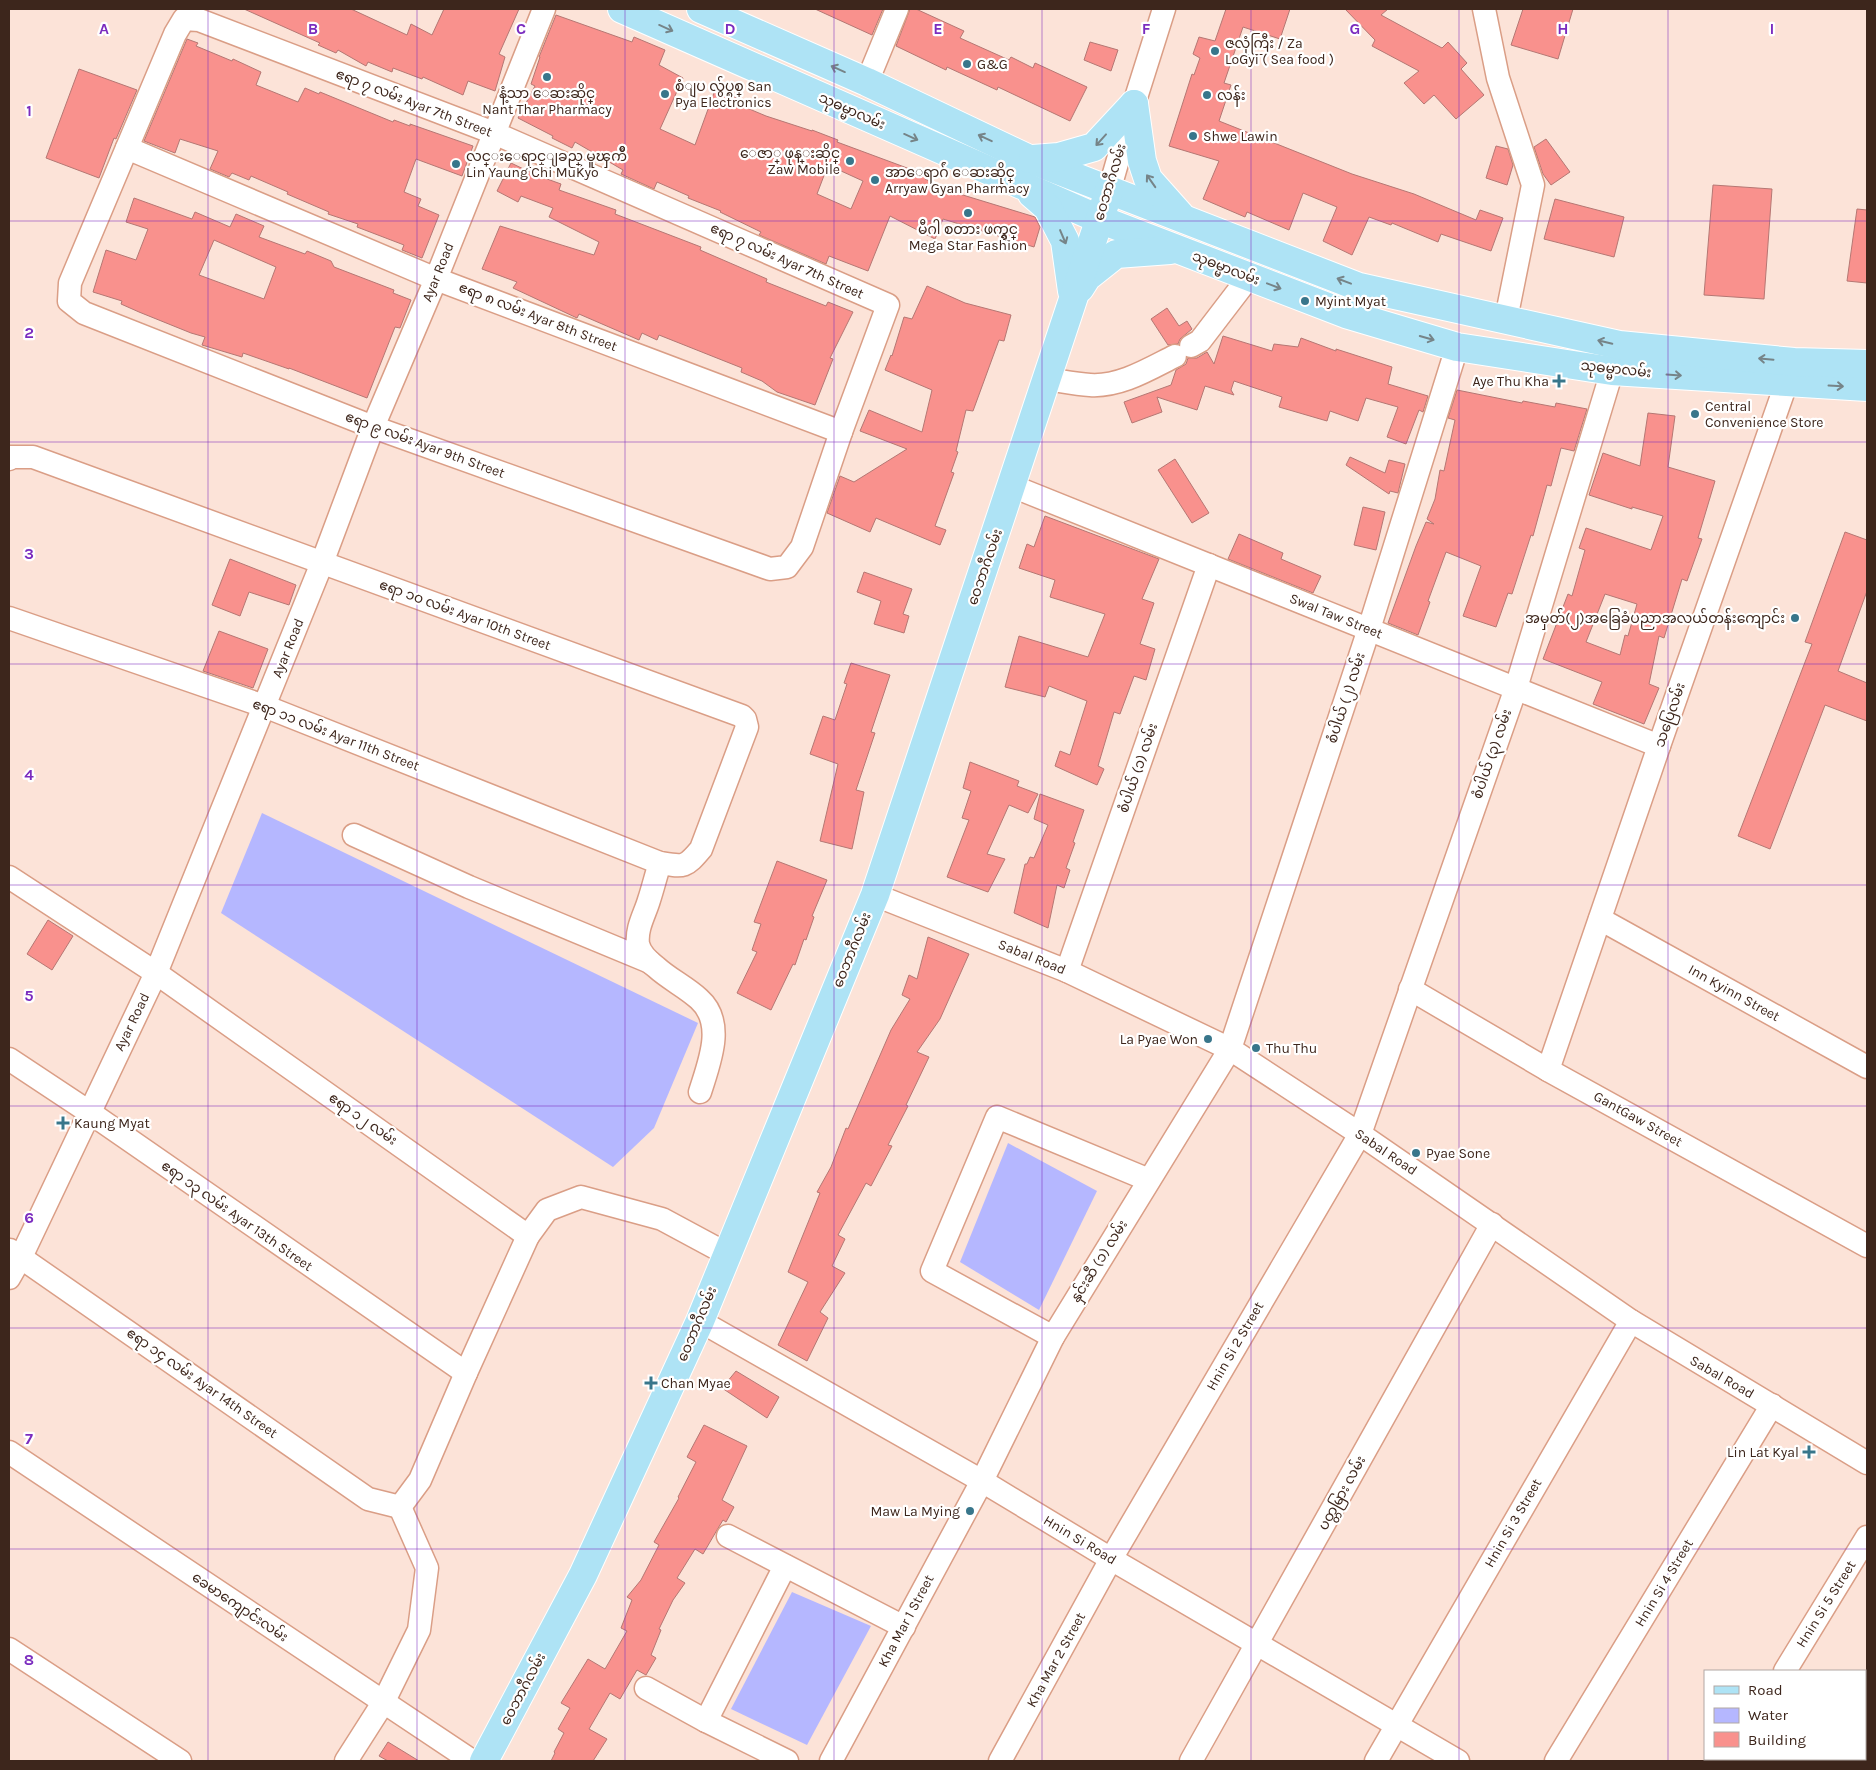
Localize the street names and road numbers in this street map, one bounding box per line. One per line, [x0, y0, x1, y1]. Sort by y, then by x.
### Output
street label: ဧရာ ၇ လမ်း Ayar 7th Street [332, 63, 495, 144]
street label: သုဓမ္မာလမ်း [815, 87, 889, 136]
street label: ဝေဘာဂီလမ်း [1088, 141, 1130, 223]
street label: ဧရာ ၇ လမ်း Ayar 7th Street [706, 218, 867, 305]
street label: Ayar Road [418, 240, 458, 304]
street label: သုဓမ္မာလမ်း [1189, 245, 1263, 292]
street label: ဧရာ ၈ လမ်း Ayar 8th Street [455, 277, 620, 358]
street label: သုဓမ္မာလမ်း [1579, 355, 1652, 384]
street label: ဧရာ ၉ လမ်း Ayar 9th Street [342, 406, 508, 485]
street label: ဝေဘာဂီလမ်း [962, 526, 1006, 607]
street label: ဧရာ ၁၀ လမ်း Ayar 10th Street [376, 574, 554, 657]
street label: Swal Taw Street [1287, 590, 1385, 642]
street label: Ayar Road [268, 616, 308, 680]
street label: စံပါယ် (၂) လမ်း [1321, 650, 1372, 747]
street label: သပြေလမ်း [1649, 680, 1692, 751]
street label: ဧရာ ၁၁ လမ်း Ayar 11th Street [249, 693, 423, 778]
street label: စံပါယ် (၃) လမ်း [1467, 706, 1518, 802]
street label: စံပါယ် (၁) လမ်း [1113, 720, 1161, 815]
street label: ဝေဘာဂီလမ်း [827, 909, 875, 990]
street label: Sabal Road [996, 936, 1068, 978]
street label: Inn Kyinn Street [1685, 961, 1783, 1025]
street label: Ayar Road [111, 990, 153, 1054]
street label: ဧရာ ၁၂ လမ်း [324, 1088, 402, 1151]
street label: GantGaw Street [1591, 1088, 1685, 1150]
street label: Sabal Road [1352, 1125, 1420, 1179]
street label: ဧရာ ၁၃ လမ်း Ayar 13th Street [156, 1156, 317, 1277]
street label: နှင်းဆီ (၁) လမ်း [1065, 1216, 1134, 1307]
street label: ဝေဘာဂီလမ်း [672, 1283, 720, 1364]
street label: Hnin Si 2 Street [1203, 1299, 1267, 1393]
street label: ဧရာ ၁၄ လမ်း Ayar 14th Street [121, 1323, 282, 1444]
street label: Sabal Road [1687, 1352, 1757, 1402]
street label: ပတ္တမြား လမ်း [1313, 1452, 1372, 1535]
street label: Hnin Si 3 Street [1481, 1476, 1545, 1570]
street label: Hnin Si Road [1040, 1512, 1120, 1568]
street label: Hnin Si 4 Street [1631, 1536, 1697, 1630]
street label: Hnin Si 5 Street [1792, 1557, 1860, 1651]
street label: ခေမာကျောင်းလမ်း [187, 1567, 292, 1648]
street label: Kha Mar 1 Street [874, 1572, 938, 1670]
street label: Kha Mar 2 Street [1023, 1610, 1089, 1710]
street label: ဝေဘာဂီလမ်း [495, 1649, 549, 1728]

